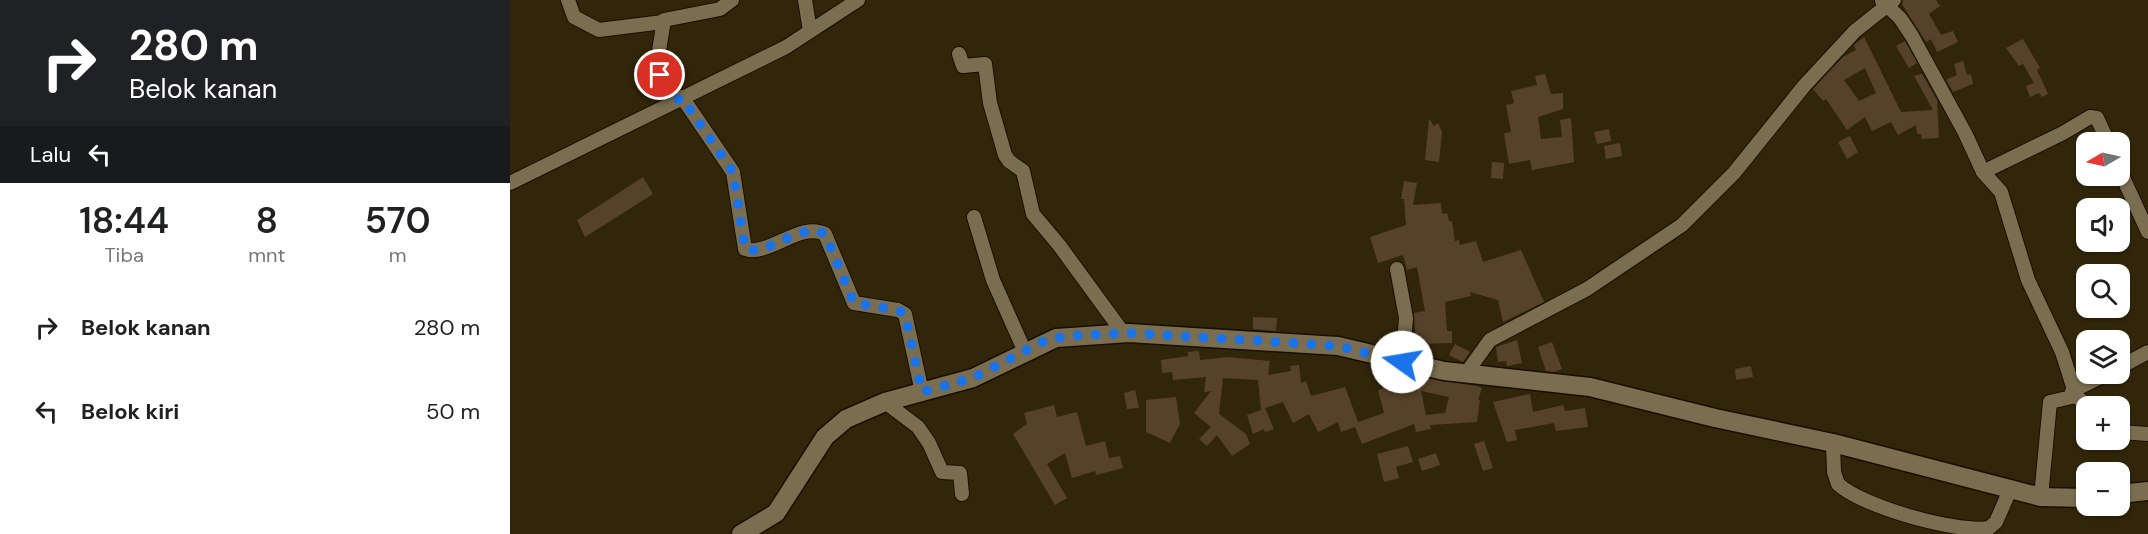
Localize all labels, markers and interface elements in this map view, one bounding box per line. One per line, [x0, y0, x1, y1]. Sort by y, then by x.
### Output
text: 280 m [129, 18, 259, 73]
icon: right [30, 24, 108, 102]
pin [634, 49, 685, 100]
icon: arrive [643, 58, 676, 91]
text: Belok kanan [129, 71, 277, 106]
north arrow [2076, 132, 2130, 186]
map controls [2076, 132, 2130, 516]
icon: left [83, 138, 116, 171]
text: Lalu [30, 140, 71, 169]
text: 18:44 [79, 197, 169, 244]
text: 8 [256, 197, 278, 244]
text: 570 [365, 197, 431, 244]
button: sound [2076, 198, 2130, 252]
text: Tiba [104, 242, 144, 268]
text: mnt [248, 242, 285, 268]
text: m [389, 242, 407, 268]
button: search [2076, 264, 2130, 318]
icon: right [30, 311, 63, 344]
text: Belok kanan [81, 313, 211, 342]
text: 280 m [414, 313, 480, 342]
position arrow [1370, 330, 1434, 394]
button: layers [2076, 330, 2130, 384]
icon: left [30, 395, 63, 428]
button: + [2076, 396, 2130, 450]
text: Belok kiri [81, 397, 179, 426]
text: 50 m [426, 397, 480, 426]
button: − [2076, 462, 2130, 516]

